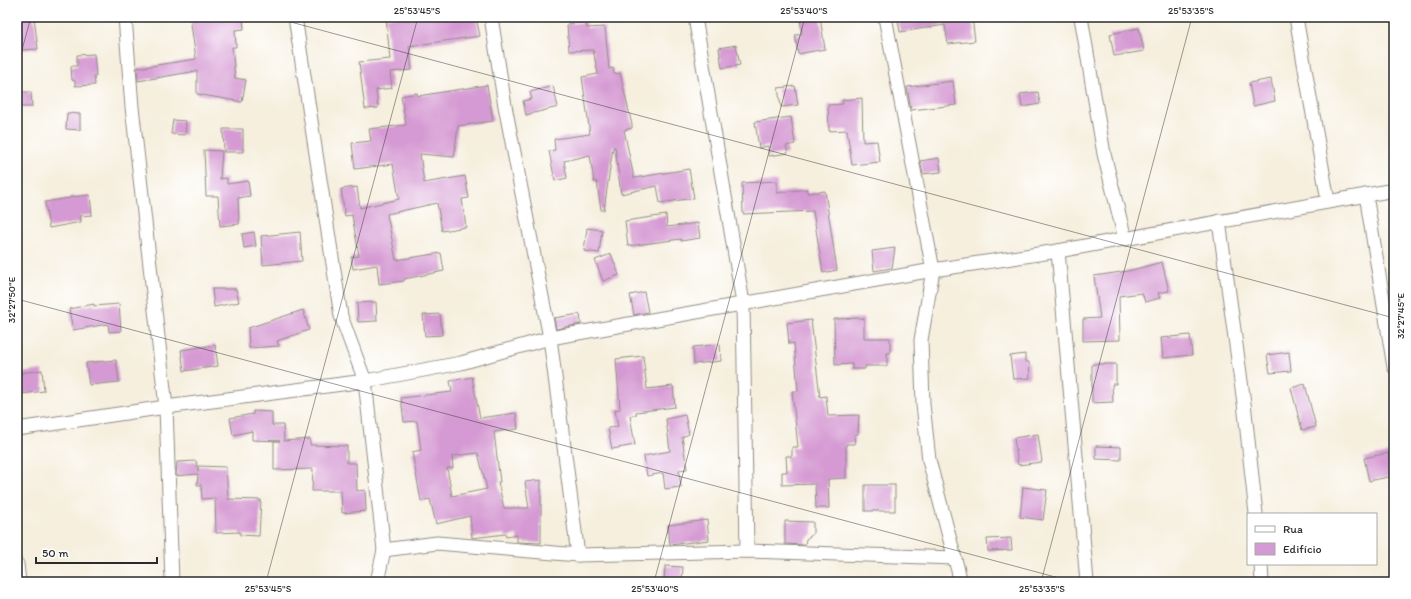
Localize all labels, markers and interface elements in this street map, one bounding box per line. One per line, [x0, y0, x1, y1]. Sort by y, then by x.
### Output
text: 25°53'45"S [394, 4, 441, 17]
text: 25°53'40"S [780, 4, 828, 17]
text: 25°53'35"S [1168, 4, 1214, 17]
text: 32°27'50"E [5, 276, 18, 323]
text: 32°27'45"E [1394, 292, 1407, 339]
legend [1247, 513, 1377, 565]
text: Rua [1283, 522, 1303, 536]
scale bar [36, 539, 157, 565]
text: Edifício [1283, 542, 1322, 556]
text: 50 m [42, 546, 68, 560]
text: 25°53'45"S [245, 582, 292, 595]
text: 25°53'40"S [631, 582, 679, 595]
text: 25°53'35"S [1019, 582, 1065, 595]

